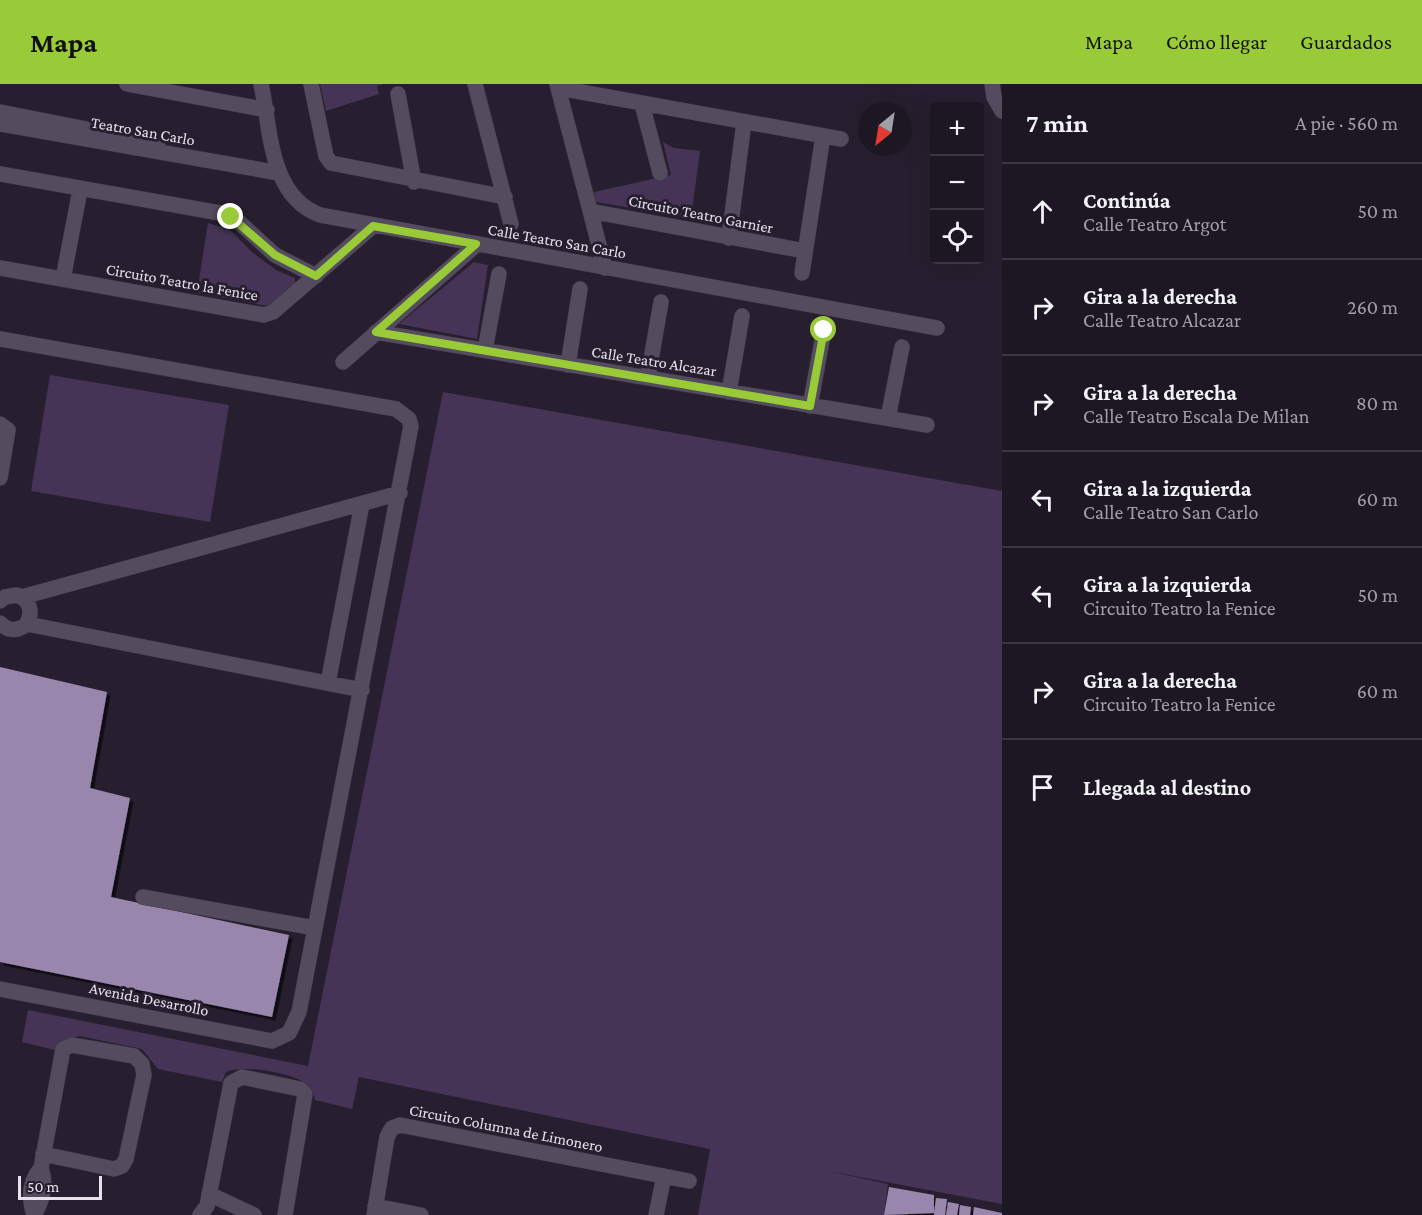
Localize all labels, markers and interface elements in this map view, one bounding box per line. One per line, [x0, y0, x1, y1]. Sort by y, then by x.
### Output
text: Mapa [30, 27, 97, 58]
text: Mapa [1085, 30, 1133, 54]
text: Cómo llegar [1166, 30, 1267, 54]
text: Guardados [1300, 30, 1392, 54]
north arrow [858, 102, 912, 156]
map controls [930, 102, 984, 264]
button: + [930, 102, 984, 156]
text: 7 min [1026, 109, 1088, 138]
text: A pie · 560 m [1295, 112, 1398, 134]
street label: Teatro San Carlo [90, 114, 196, 149]
button: − [930, 156, 984, 210]
text: Continúa [1083, 188, 1170, 213]
street label: Circuito Teatro Garnier [627, 192, 775, 236]
icon: ahead [1026, 195, 1059, 228]
text: 50 m [1357, 200, 1398, 222]
route end [217, 203, 243, 229]
button: locate [930, 210, 984, 264]
text: Calle Teatro Argot [1083, 213, 1226, 235]
street label: Calle Teatro San Carlo [486, 220, 628, 262]
street label: Circuito Teatro la Fenice [105, 260, 259, 304]
text: Gira a la derecha [1083, 284, 1237, 309]
icon: right [1026, 291, 1059, 324]
text: 260 m [1347, 296, 1398, 318]
text: Calle Teatro Alcazar [1083, 309, 1241, 331]
route start [810, 316, 836, 342]
street label: Calle Teatro Alcazar [590, 343, 718, 379]
text: Gira a la derecha [1083, 380, 1237, 405]
icon: right [1026, 387, 1059, 420]
text: 80 m [1356, 392, 1398, 414]
text: Calle Teatro Escala De Milan [1083, 405, 1310, 427]
text: Gira a la izquierda [1083, 476, 1252, 501]
icon: left [1026, 483, 1059, 516]
text: 60 m [1357, 488, 1398, 510]
text: Calle Teatro San Carlo [1083, 501, 1258, 523]
text: Gira a la izquierda [1083, 572, 1252, 597]
icon: left [1026, 579, 1059, 612]
text: 50 m [1357, 584, 1398, 606]
text: Circuito Teatro la Fenice [1083, 597, 1276, 619]
text: Gira a la derecha [1083, 668, 1237, 693]
icon: right [1026, 675, 1059, 708]
text: 60 m [1357, 680, 1398, 702]
text: Circuito Teatro la Fenice [1083, 693, 1276, 715]
icon: arrive [1026, 771, 1059, 804]
text: Llegada al destino [1083, 775, 1251, 800]
street label: Avenida Desarrollo [88, 979, 210, 1019]
street label: Circuito Columna de Limonero [408, 1101, 604, 1155]
scale bar [18, 1173, 102, 1200]
text: 50 m [27, 1178, 59, 1195]

